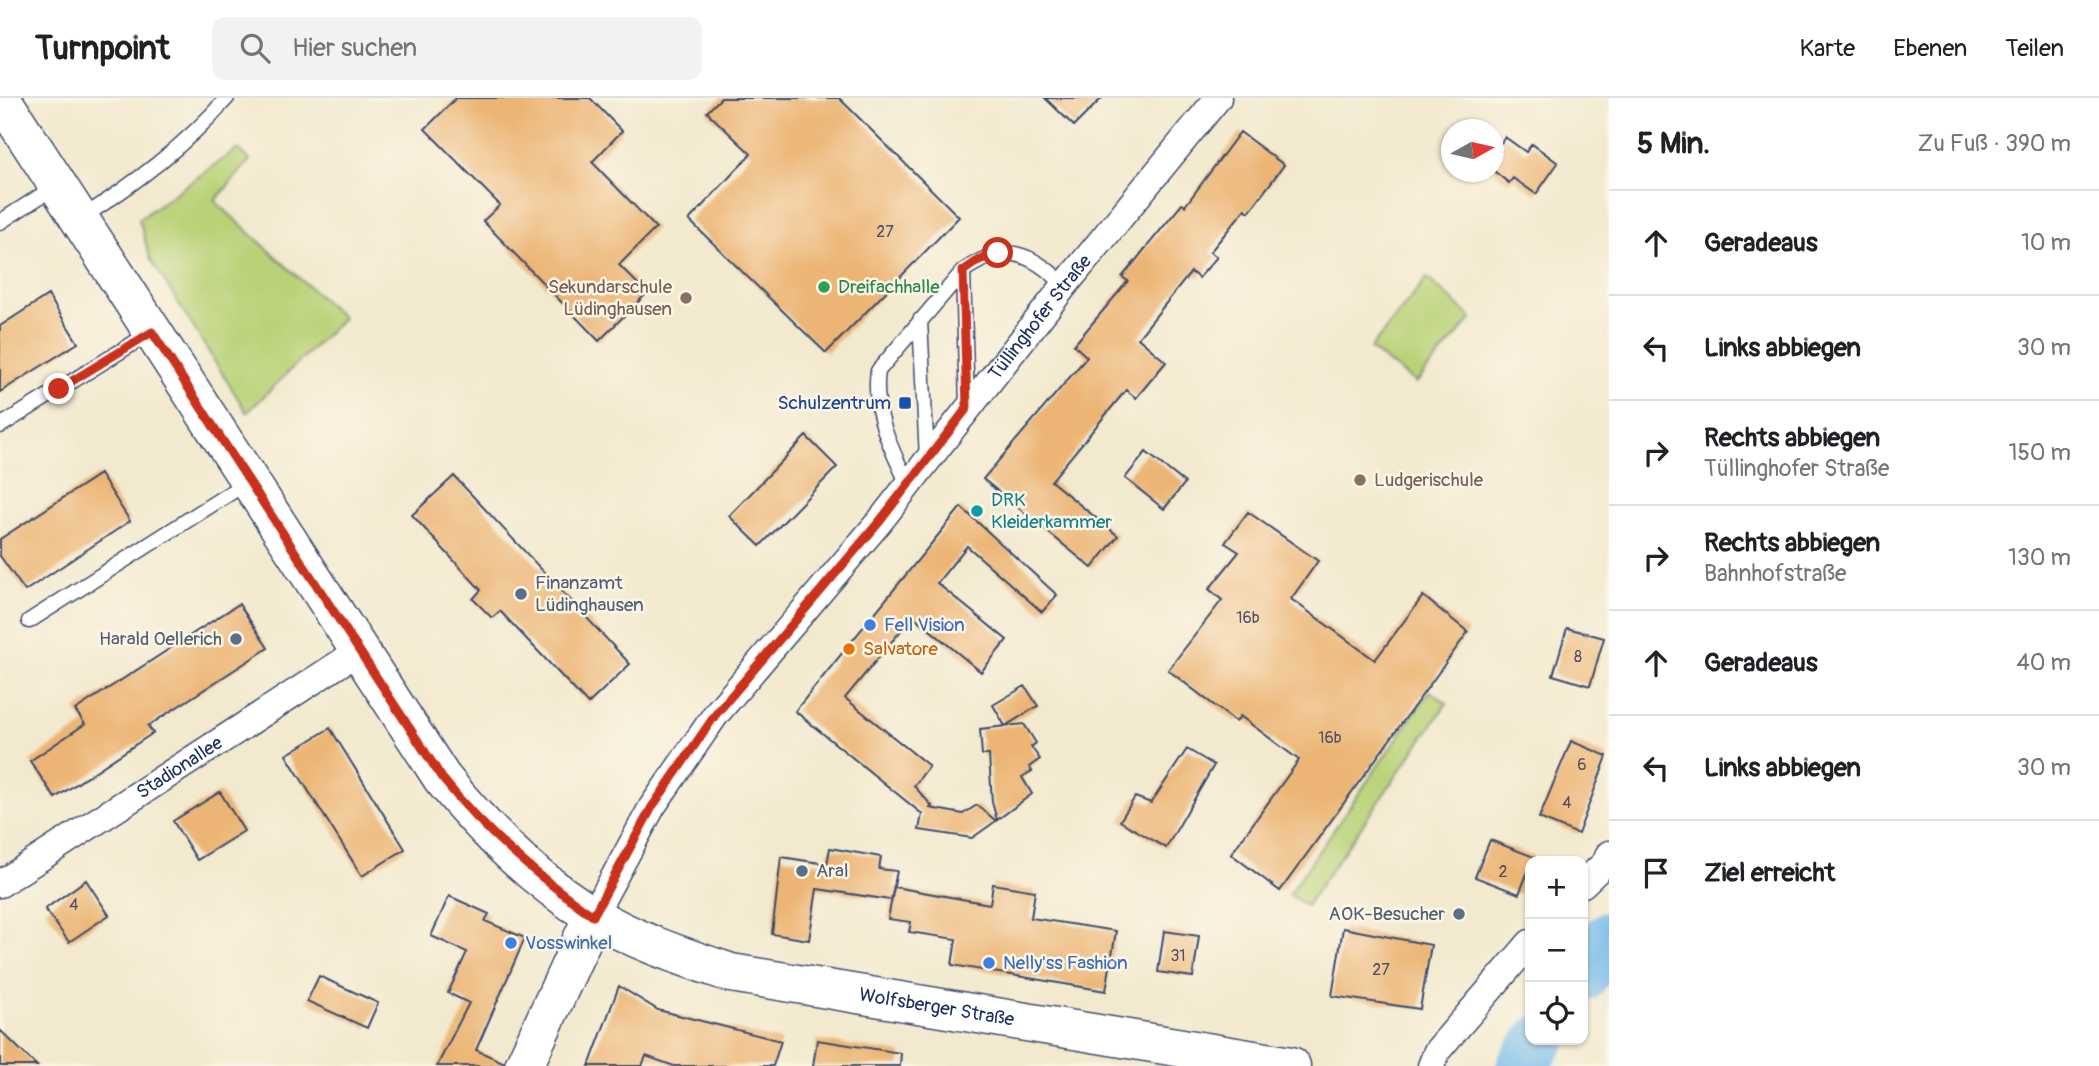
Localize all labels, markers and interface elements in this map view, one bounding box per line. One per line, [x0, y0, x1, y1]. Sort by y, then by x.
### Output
search box [212, 17, 702, 80]
text: Turnpoint [35, 28, 170, 69]
icon: search [236, 29, 274, 67]
text: Hier suchen [292, 32, 417, 64]
text: Karte [1800, 34, 1855, 63]
text: Ebenen [1893, 34, 1967, 63]
text: Teilen [2005, 34, 2064, 63]
north arrow [1441, 119, 1504, 182]
text: 5 Min. [1637, 125, 1710, 162]
text: Zu Fuß · 390 m [1918, 129, 2071, 158]
house number: 27 [876, 222, 894, 242]
icon: ahead [1637, 224, 1675, 262]
text: Geradeaus [1704, 227, 1818, 259]
text: 10 m [2021, 228, 2071, 257]
route start [982, 237, 1013, 268]
street label: Tüllinghofer Straße [983, 249, 1097, 385]
place label: Sekundarschule Lüdinghausen [548, 275, 673, 321]
place label: Dreifachhalle [838, 275, 940, 299]
marker: Dreifachhalle [816, 279, 832, 295]
marker: Sekundarschule Lüdinghausen [678, 290, 694, 306]
icon: left [1637, 329, 1675, 367]
text: Links abbiegen [1704, 332, 1861, 364]
text: 30 m [2017, 333, 2071, 362]
route end [43, 373, 74, 404]
place label: Schulzentrum [778, 391, 891, 415]
marker: Schulzentrum [897, 395, 913, 411]
text: Rechts abbiegen [1704, 422, 1880, 454]
icon: right [1637, 434, 1675, 472]
text: 150 m [2008, 438, 2071, 467]
text: Tüllinghofer Straße [1704, 454, 1889, 483]
place label: Ludgerischule [1374, 468, 1484, 492]
marker: Ludgerischule [1352, 472, 1368, 488]
place label: DRK Kleiderkammer [991, 488, 1112, 534]
marker: DRK Kleiderkammer [969, 503, 985, 519]
text: Rechts abbiegen [1704, 527, 1880, 559]
icon: right [1637, 539, 1675, 577]
text: 130 m [2008, 543, 2071, 572]
text: Bahnhofstraße [1704, 559, 1846, 588]
place label: Finanzamt Lüdinghausen [535, 571, 644, 617]
marker: Finanzamt Lüdinghausen [513, 586, 529, 602]
house number: 16b [1236, 608, 1260, 628]
place label: Fell Vision [884, 613, 965, 637]
marker: Fell Vision [862, 617, 878, 633]
place label: Harald Oellerich [99, 627, 222, 651]
marker: Harald Oellerich [228, 631, 244, 647]
place label: Salvatore [863, 637, 939, 661]
marker: Salvatore [841, 641, 857, 657]
icon: ahead [1637, 644, 1675, 682]
house number: 8 [1574, 647, 1582, 667]
text: Geradeaus [1704, 647, 1818, 679]
text: 40 m [2017, 648, 2071, 677]
house number: 16b [1318, 728, 1342, 748]
street label: Stadionallee [132, 730, 228, 804]
icon: left [1637, 749, 1675, 787]
text: Links abbiegen [1704, 752, 1861, 784]
text: 30 m [2017, 753, 2071, 782]
house number: 6 [1577, 755, 1587, 775]
house number: 4 [1562, 793, 1572, 813]
icon: arrive [1637, 854, 1675, 892]
map controls [1525, 856, 1588, 1045]
button: + [1525, 856, 1588, 919]
text: Ziel erreicht [1704, 857, 1835, 889]
place label: Aral [816, 859, 848, 883]
house number: 2 [1499, 862, 1508, 882]
marker: Aral [794, 863, 810, 879]
house number: 4 [69, 895, 79, 915]
place label: AOK-Besucher [1329, 902, 1445, 926]
marker: AOK-Besucher [1451, 906, 1467, 922]
button: − [1525, 919, 1588, 982]
place label: Vosswinkel [525, 931, 612, 955]
marker: Vosswinkel [503, 935, 519, 951]
house number: 31 [1170, 946, 1186, 966]
place label: Nelly'ss Fashion [1003, 951, 1128, 975]
marker: Nelly'ss Fashion [981, 955, 997, 971]
house number: 27 [1372, 960, 1390, 980]
street label: Wolfsberger Straße [857, 982, 1016, 1032]
button: locate [1525, 982, 1588, 1045]

